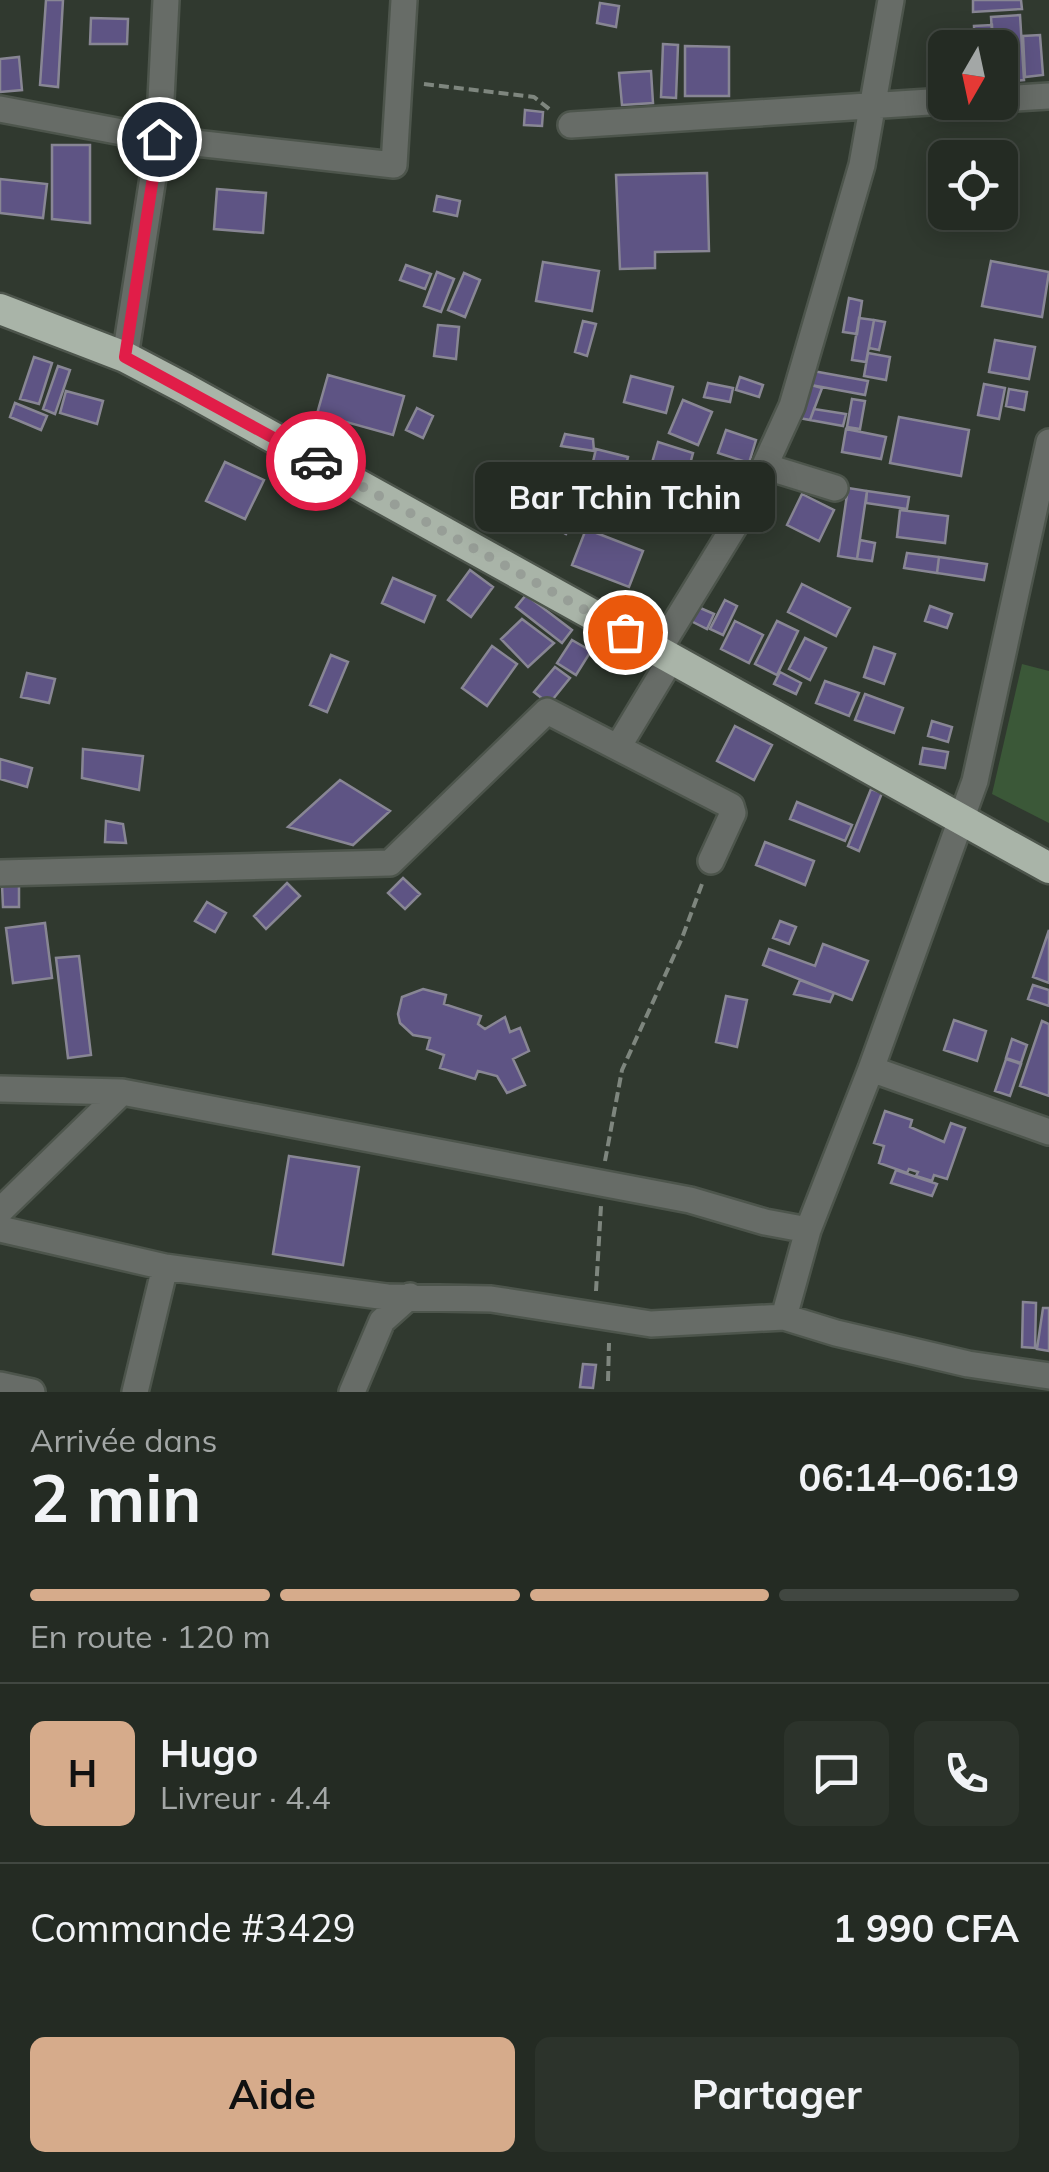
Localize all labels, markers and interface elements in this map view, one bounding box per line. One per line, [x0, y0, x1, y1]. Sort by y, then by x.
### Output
north arrow [928, 30, 1018, 120]
map controls [928, 30, 1018, 230]
pin [117, 97, 202, 182]
icon: home [132, 112, 187, 167]
button: locate [928, 140, 1018, 230]
courier [266, 411, 366, 511]
icon: car [289, 434, 344, 489]
callout: Bar Tchin Tchin [475, 462, 775, 532]
text: Bar Tchin Tchin [509, 477, 741, 517]
pin [583, 590, 668, 675]
icon: bag [598, 605, 653, 660]
text: Arrivée dans [30, 1420, 217, 1460]
text: 06:14–06:19 [799, 1453, 1019, 1501]
text: 2 min [30, 1457, 201, 1538]
text: En route · 120 m [30, 1616, 271, 1656]
button: chat [784, 1721, 889, 1826]
button: phone [914, 1721, 1019, 1826]
text: Hugo [160, 1729, 258, 1777]
text: H [68, 1749, 97, 1797]
text: Livreur · 4.4 [160, 1777, 331, 1817]
text: Commande #3429 [30, 1904, 356, 1952]
text: 1 990 CFA [833, 1904, 1019, 1952]
button: Aide [30, 2037, 515, 2152]
button: Partager [535, 2037, 1019, 2152]

